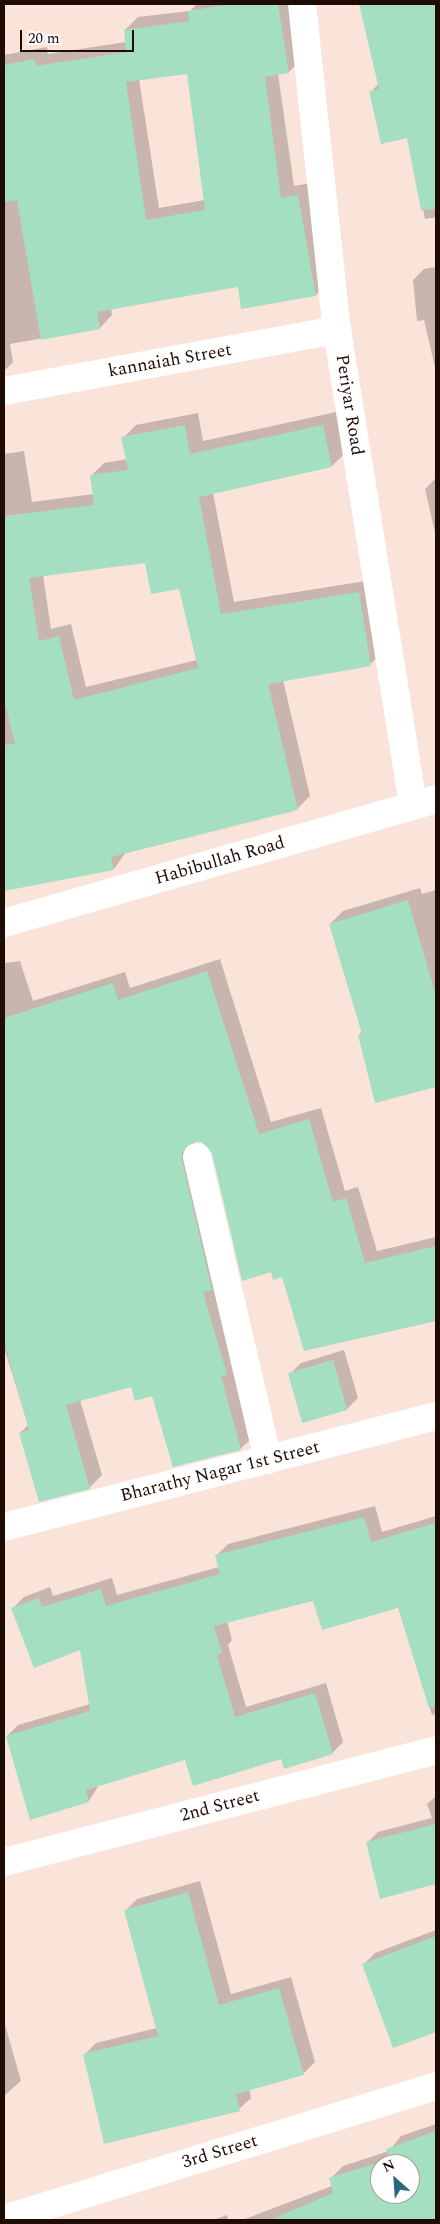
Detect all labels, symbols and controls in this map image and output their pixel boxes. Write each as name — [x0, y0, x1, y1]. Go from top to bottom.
scale bar — [22, 20, 136, 52]
text: 20 m — [28, 27, 60, 50]
street label: kannaiah Street — [107, 340, 233, 382]
street label: Periyar Road — [330, 353, 368, 457]
street label: Habibullah Road — [153, 832, 287, 890]
street label: Bharathy Nagar 1st Street — [118, 1437, 322, 1507]
street label: 2nd Street — [178, 1785, 262, 1827]
street label: 3rd Street — [180, 2130, 260, 2174]
north arrow — [370, 2154, 420, 2204]
text: N — [379, 2154, 398, 2178]

